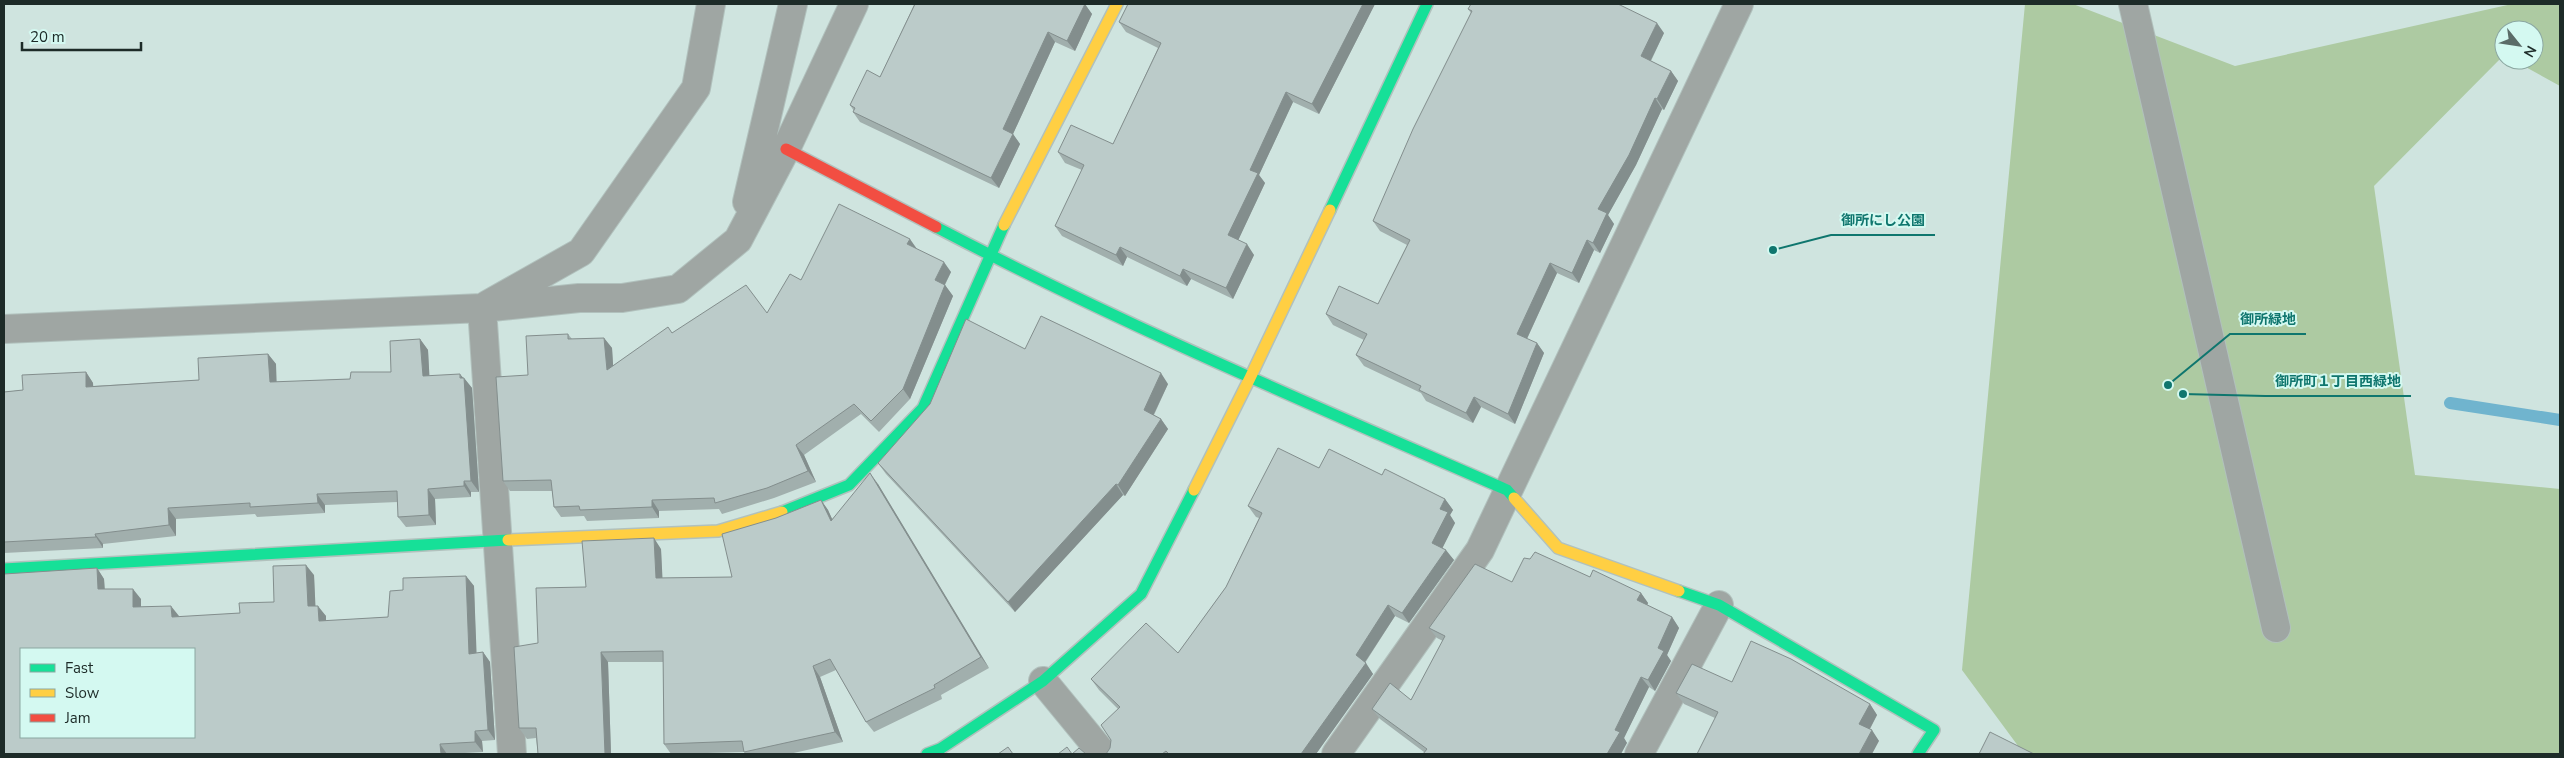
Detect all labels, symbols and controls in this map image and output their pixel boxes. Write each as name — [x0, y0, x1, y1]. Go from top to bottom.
scale bar — [22, 20, 141, 52]
north arrow — [2494, 20, 2544, 70]
text: 20 m — [30, 27, 65, 47]
text: N — [2519, 42, 2541, 61]
callout: 御所にし公園 — [1831, 206, 1935, 235]
text: 御所にし公園 — [1841, 211, 1925, 230]
callout: 御所緑地 — [2230, 305, 2306, 334]
text: 御所緑地 — [2240, 310, 2296, 329]
callout: 御所町１丁目西緑地 — [2265, 367, 2411, 396]
text: 御所町１丁目西緑地 — [2275, 372, 2401, 391]
legend — [20, 648, 195, 738]
text: Fast — [65, 658, 94, 678]
text: Slow — [65, 683, 100, 703]
text: Jam — [64, 708, 91, 728]

